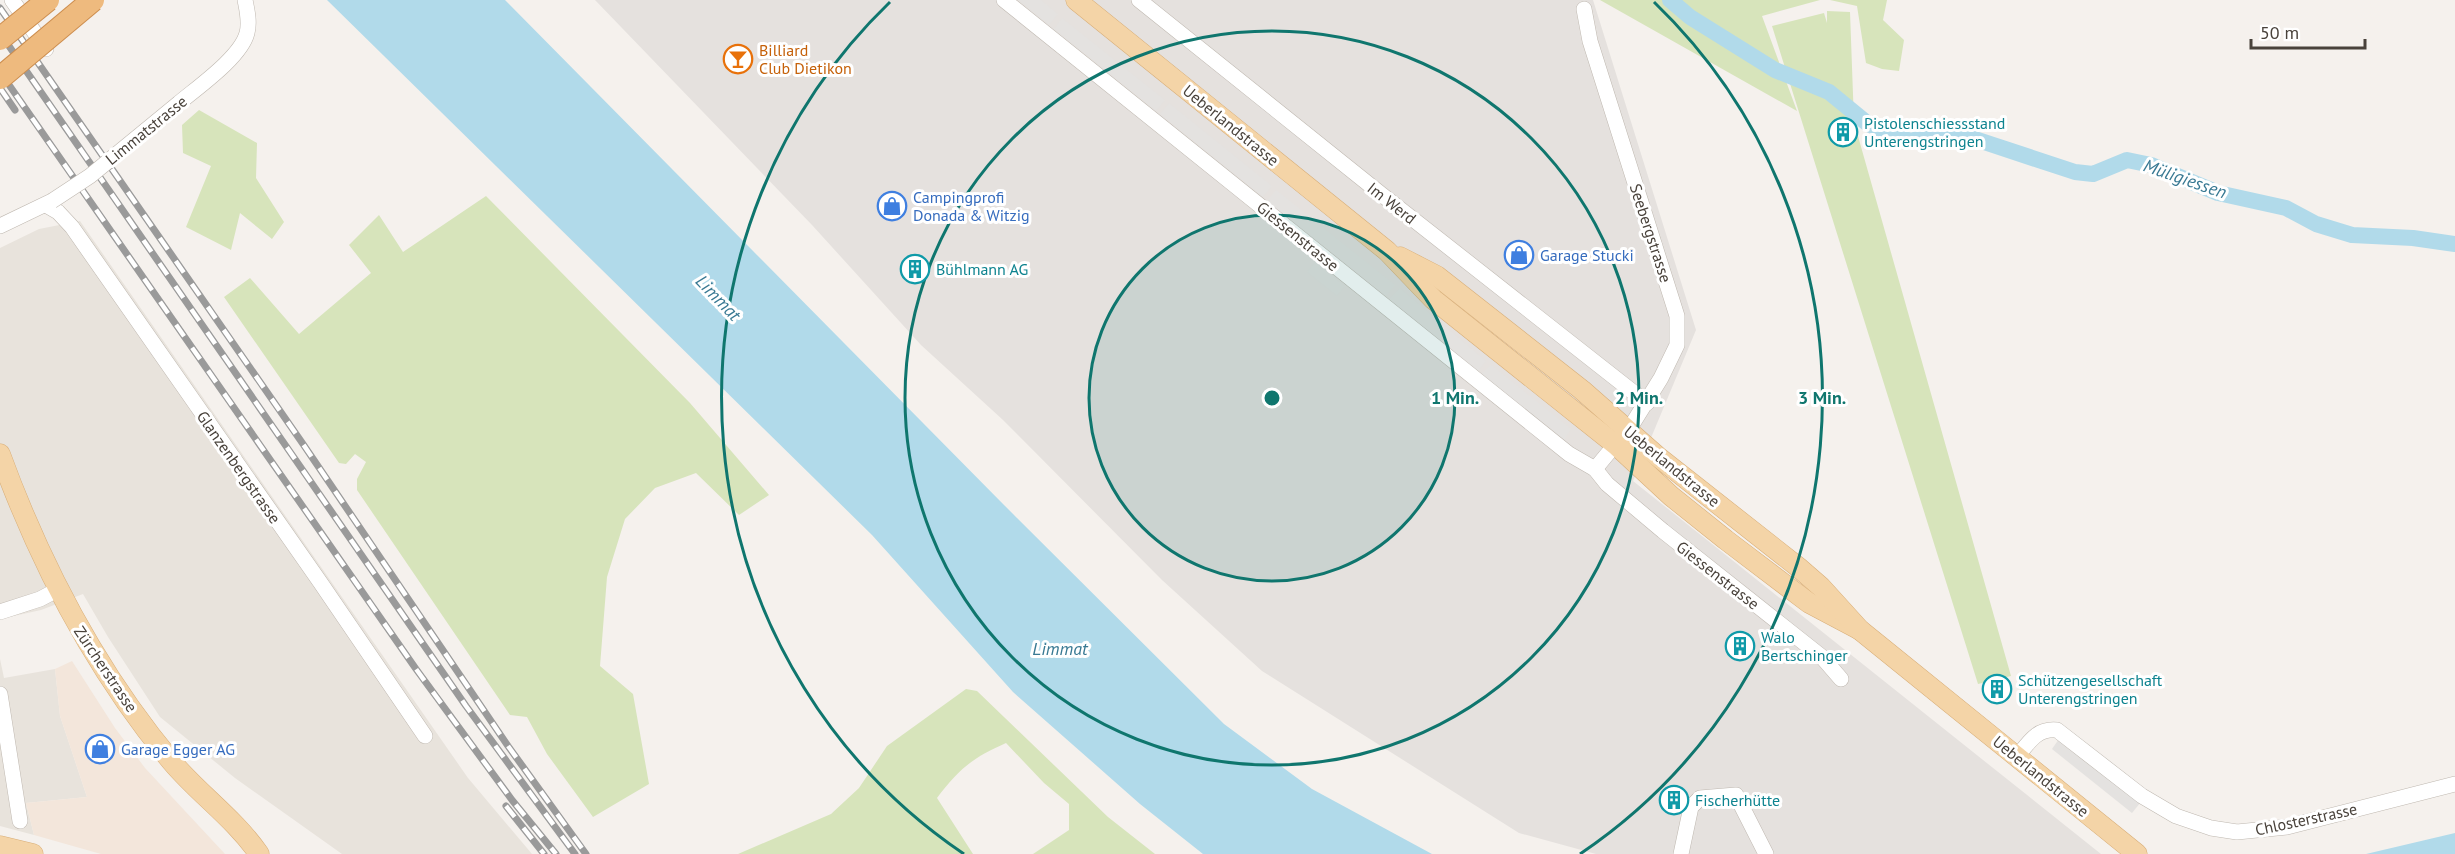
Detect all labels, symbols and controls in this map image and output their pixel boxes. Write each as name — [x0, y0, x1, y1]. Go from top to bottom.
scale bar — [2251, 12, 2365, 50]
text: 50 m — [2260, 21, 2299, 44]
place label: Billiard Club Dietikon — [759, 40, 852, 78]
bar icon: Billiard Club Dietikon — [722, 43, 754, 75]
street label: Ueberlandstrasse — [1179, 80, 1283, 170]
street label: Limmatstrasse — [101, 91, 191, 169]
place label: Pistolenschiessstand Unterengstringen — [1864, 113, 2005, 151]
building icon: Pistolenschiessstand Unterengstringen — [1827, 116, 1859, 148]
water label: Müligiessen — [2141, 154, 2230, 203]
street label: Im Werd — [1364, 178, 1420, 228]
street label: Seebergstrasse — [1626, 181, 1676, 285]
place label: Campingprofi Donada & Witzig — [913, 187, 1030, 225]
shop icon: Campingprofi Donada & Witzig — [876, 190, 908, 222]
street label: Giessenstrasse — [1253, 197, 1343, 275]
shop icon: Garage Stucki — [1503, 239, 1535, 271]
place label: Garage Stucki — [1540, 245, 1634, 265]
building icon: Bühlmann AG — [899, 253, 931, 285]
place label: Bühlmann AG — [936, 259, 1028, 279]
water label: Limmat — [691, 270, 747, 327]
text: 1 Min. — [1431, 386, 1479, 409]
text: 2 Min. — [1615, 386, 1663, 409]
text: 3 Min. — [1798, 386, 1846, 409]
centre of rings — [1262, 388, 1282, 408]
street label: Glanzenbergstrasse — [193, 407, 285, 527]
street label: Ueberlandstrasse — [1620, 421, 1724, 511]
street label: Giessenstrasse — [1673, 536, 1763, 614]
street label: Zürcherstrasse — [70, 622, 142, 716]
place label: Walo Bertschinger — [1761, 627, 1848, 665]
building icon: Walo Bertschinger — [1724, 630, 1756, 662]
water label: Limmat — [1032, 637, 1089, 660]
place label: Schützengesellschaft Unterengstringen — [2018, 670, 2163, 708]
building icon: Schützengesellschaft Unterengstringen — [1981, 673, 2013, 705]
street label: Ueberlandstrasse — [1989, 731, 2093, 821]
shop icon: Garage Egger AG — [84, 733, 116, 765]
place label: Garage Egger AG — [121, 739, 235, 759]
building icon: Fischerhütte — [1658, 784, 1690, 816]
place label: Fischerhütte — [1695, 790, 1780, 810]
street label: Chlosterstrasse — [2253, 798, 2359, 840]

